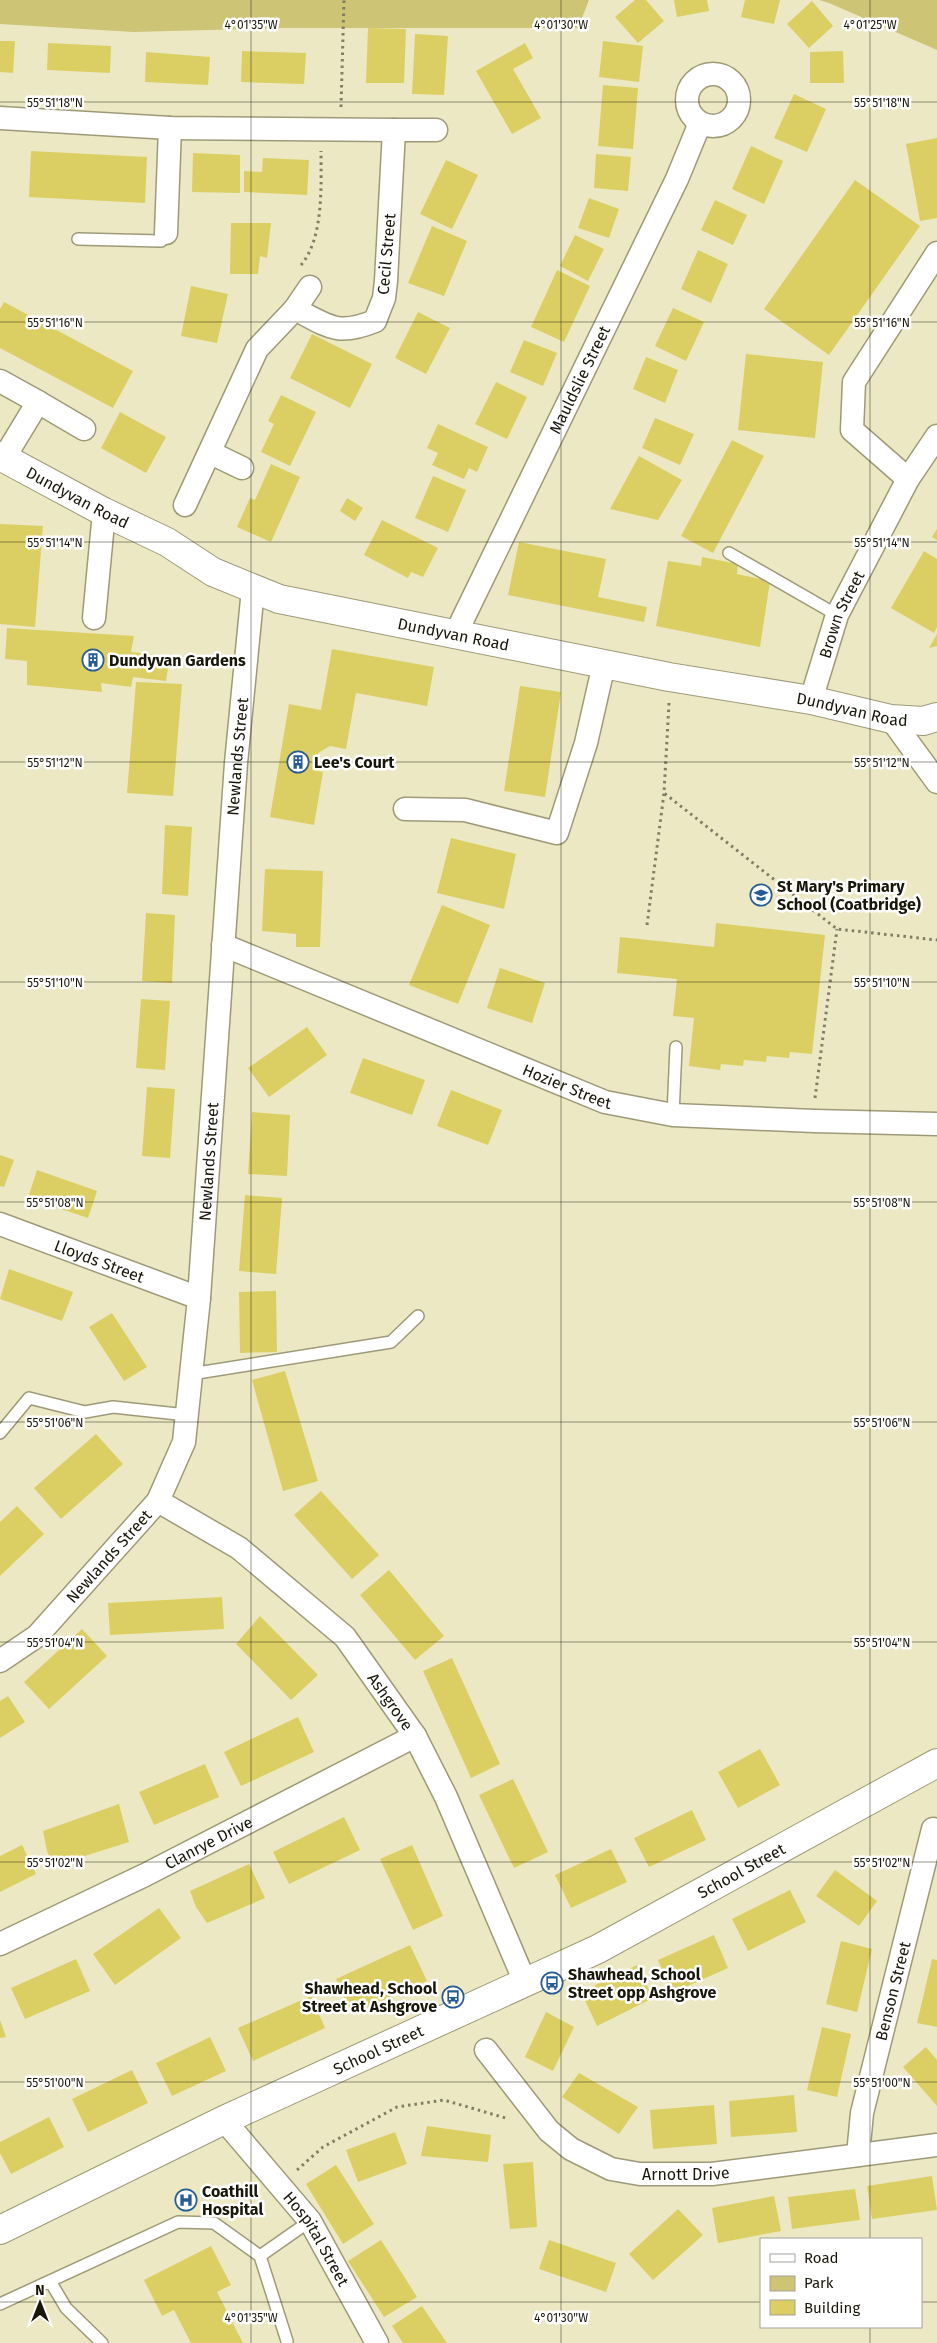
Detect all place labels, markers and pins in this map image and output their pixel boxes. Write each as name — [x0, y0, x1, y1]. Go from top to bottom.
building icon: Dundyvan Gardens — [81, 648, 105, 672]
place label: Dundyvan Gardens — [109, 651, 246, 670]
building icon: Lee's Court — [286, 750, 310, 774]
place label: Lee's Court — [314, 753, 395, 772]
place label: St Mary's Primary School (Coatbridge) — [777, 877, 921, 914]
school or university icon: St Mary's Primary School (Coatbridge) — [749, 883, 773, 907]
place label: Shawhead, School Street opp Ashgrove — [568, 1965, 717, 2002]
bus stop icon: Shawhead, School Street opp Ashgrove — [540, 1971, 564, 1995]
place label: Shawhead, School Street at Ashgrove — [302, 1979, 437, 2016]
bus stop icon: Shawhead, School Street at Ashgrove — [441, 1985, 465, 2009]
place label: Coathill Hospital — [202, 2182, 263, 2219]
hospital icon: Coathill Hospital — [174, 2188, 198, 2212]

